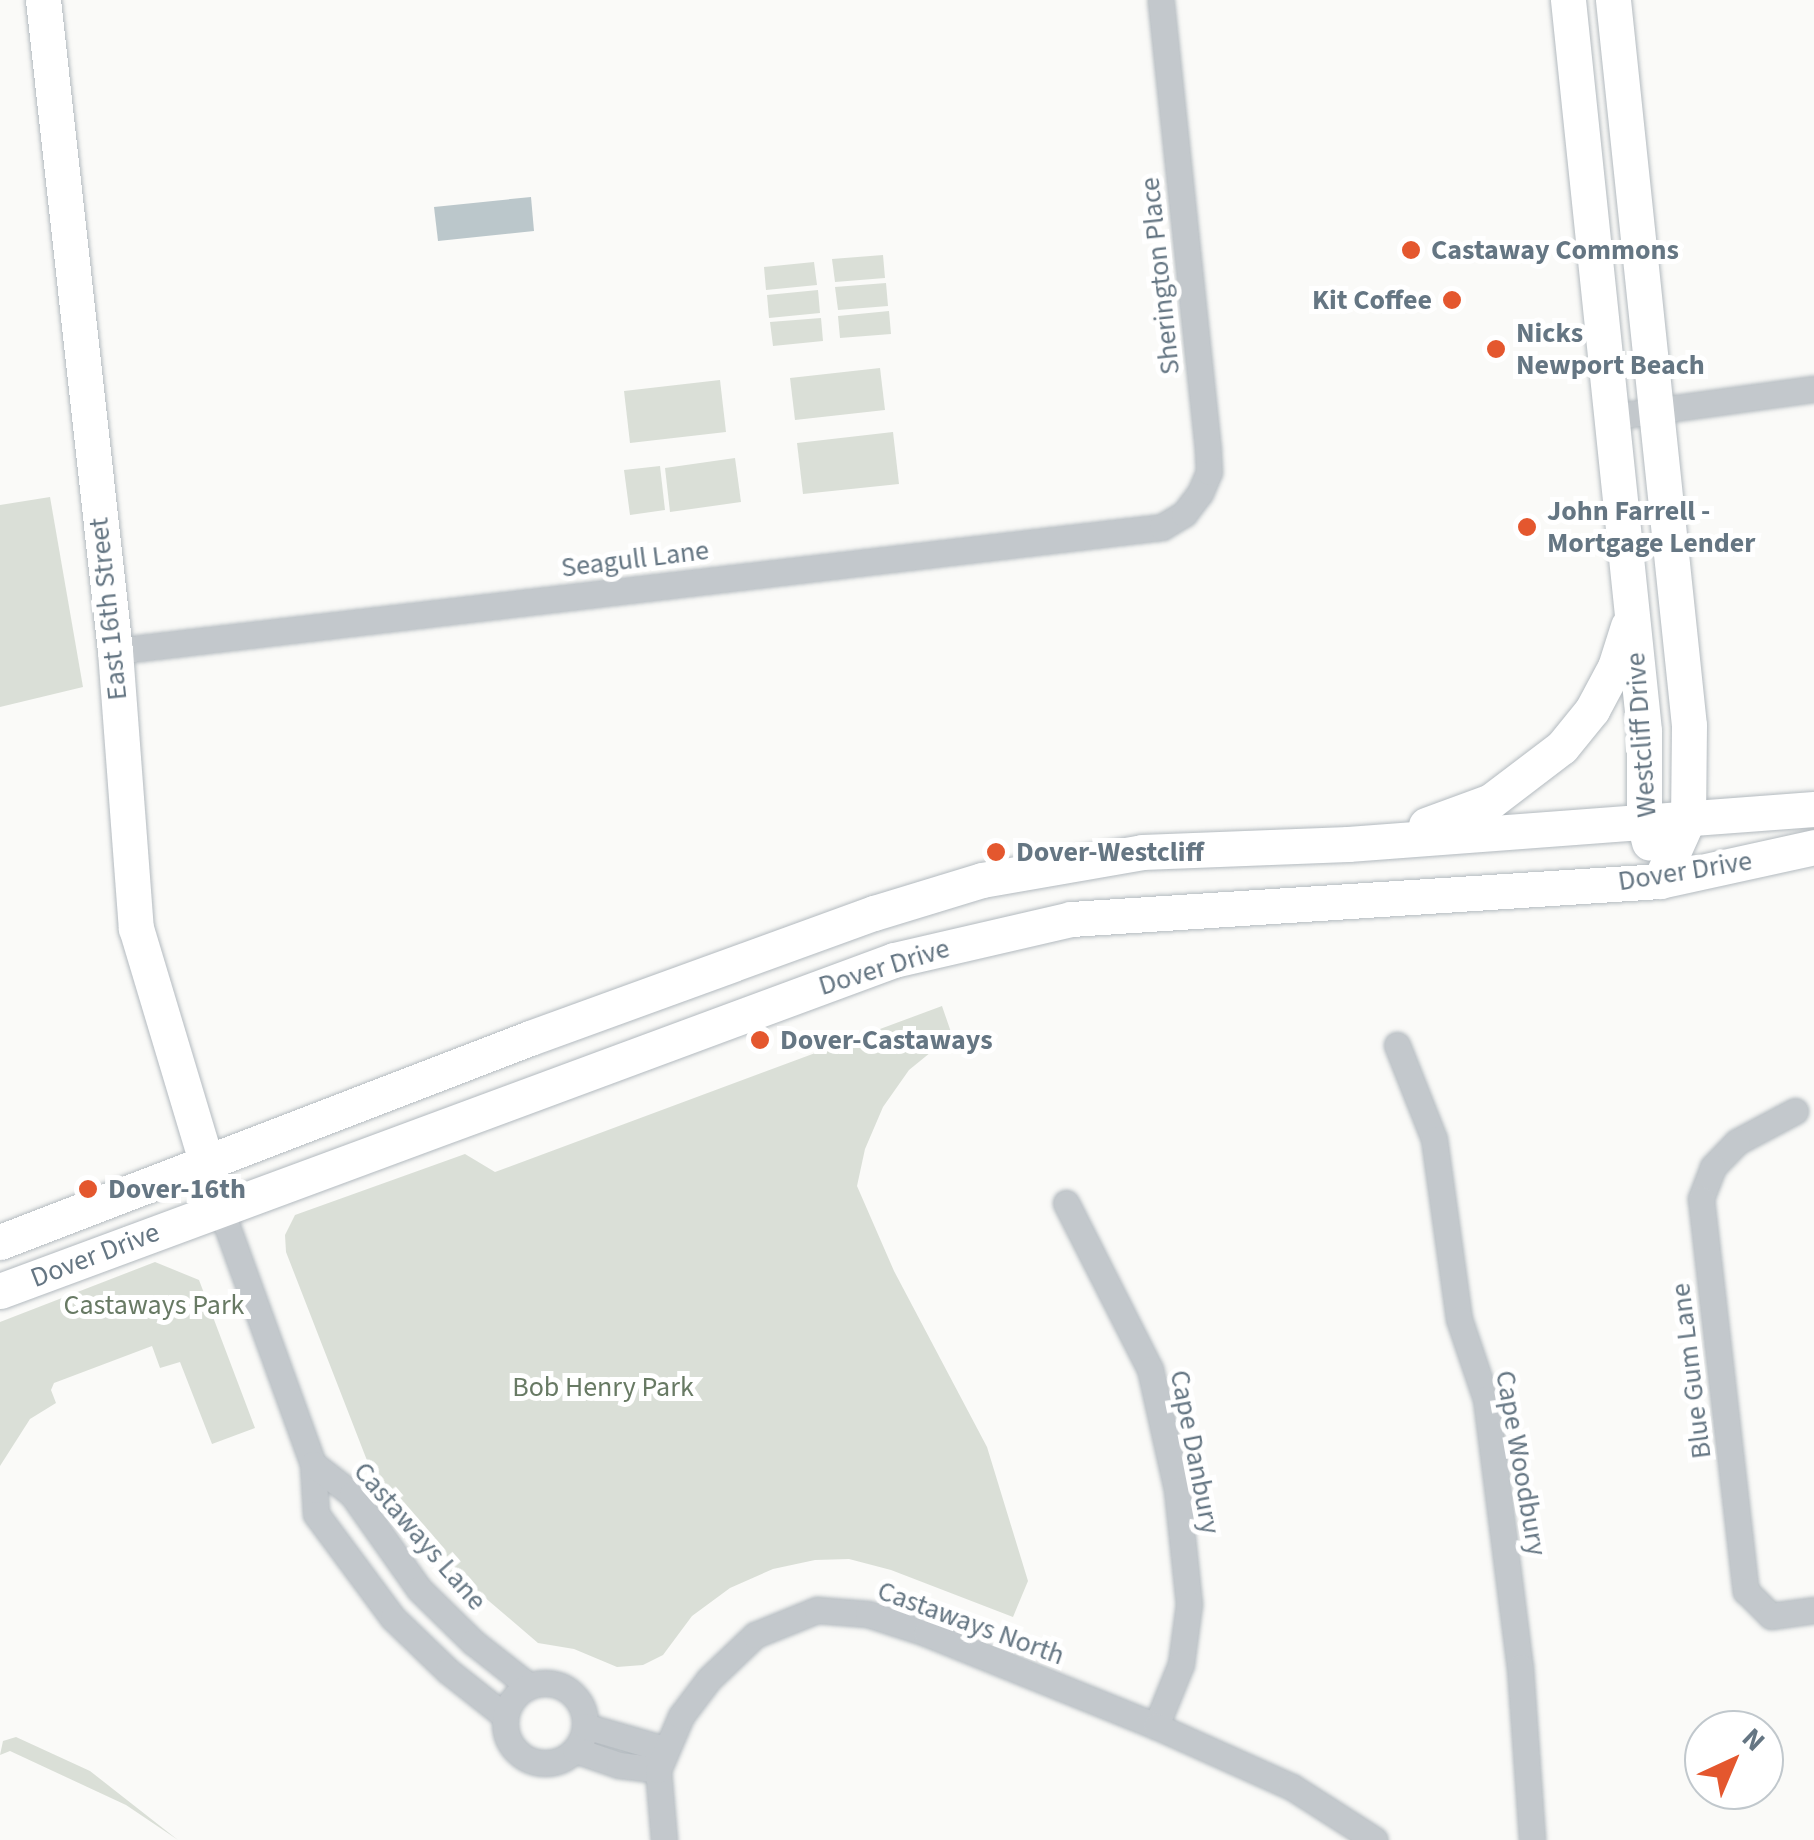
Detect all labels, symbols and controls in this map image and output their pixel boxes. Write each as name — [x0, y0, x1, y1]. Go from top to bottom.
street label: Sherington Place — [1133, 176, 1187, 376]
place label: Castaway Commons — [1431, 233, 1679, 267]
marker: Castaway Commons — [1400, 239, 1422, 261]
place label: Kit Coffee — [1312, 283, 1432, 317]
marker: Kit Coffee — [1441, 289, 1463, 311]
place label: Nicks Newport Beach — [1516, 316, 1705, 382]
marker: Nicks Newport Beach — [1485, 338, 1507, 360]
place label: John Farrell - Mortgage Lender — [1547, 494, 1756, 560]
street label: East 16th Street — [82, 516, 134, 702]
marker: John Farrell - Mortgage Lender — [1516, 516, 1538, 538]
street label: Seagull Lane — [559, 533, 711, 585]
street label: Westcliff Drive — [1618, 651, 1664, 819]
place label: Dover-Westcliff — [1016, 835, 1204, 869]
marker: Dover-Westcliff — [985, 841, 1007, 863]
street label: Dover Drive — [1616, 844, 1754, 898]
street label: Dover Drive — [814, 931, 954, 1003]
place label: Dover-Castaways — [780, 1023, 993, 1057]
marker: Dover-Castaways — [749, 1029, 771, 1051]
place label: Dover-16th — [108, 1172, 246, 1206]
marker: Dover-16th — [77, 1178, 99, 1200]
street label: Dover Drive — [26, 1215, 164, 1295]
street label: Blue Gum Lane — [1664, 1281, 1718, 1461]
park label: Castaways Park — [64, 1288, 244, 1322]
street label: Cape Danbury — [1163, 1367, 1227, 1537]
street label: Cape Woodbury — [1488, 1368, 1554, 1558]
park label: Bob Henry Park — [512, 1370, 694, 1404]
street label: Castaways Lane — [346, 1455, 494, 1617]
street label: Castaways North — [873, 1574, 1069, 1672]
north arrow — [1684, 1710, 1784, 1810]
text: N — [1733, 1719, 1774, 1761]

